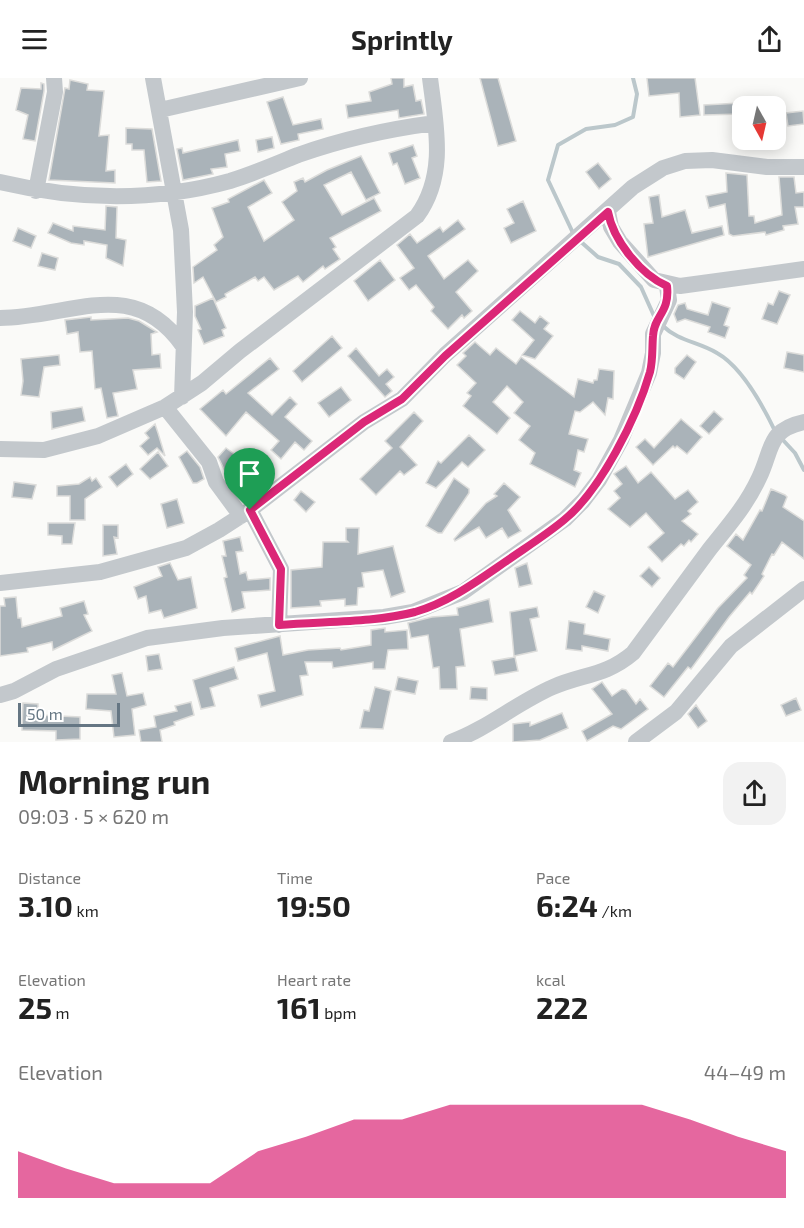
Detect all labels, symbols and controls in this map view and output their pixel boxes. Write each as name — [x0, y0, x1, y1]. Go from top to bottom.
icon: menu — [18, 23, 51, 56]
text: Sprintly — [351, 23, 453, 55]
icon: share — [753, 23, 786, 56]
north arrow — [732, 96, 786, 150]
map controls — [732, 96, 786, 150]
pin — [224, 448, 275, 510]
icon: arrive — [233, 457, 266, 490]
scale bar — [18, 700, 120, 728]
text: 50 m — [27, 704, 63, 723]
text: Morning run — [18, 761, 210, 801]
button: share — [723, 762, 786, 825]
text: 09:03 · 5 × 620 m — [18, 804, 169, 828]
text: Distance — [18, 868, 81, 887]
text: Time — [277, 868, 313, 887]
text: Pace — [536, 868, 570, 887]
text: 3.10 — [18, 887, 73, 923]
text: 19:50 — [277, 887, 351, 923]
text: 6:24 — [536, 887, 598, 923]
text: km — [73, 901, 99, 920]
text: /km — [598, 901, 632, 920]
text: Elevation — [18, 970, 86, 989]
text: Heart rate — [277, 970, 351, 989]
text: kcal — [536, 970, 565, 989]
text: 25 — [18, 989, 52, 1025]
text: 161 — [277, 989, 321, 1025]
text: 222 — [536, 989, 588, 1025]
text: m — [52, 1003, 70, 1022]
text: bpm — [321, 1003, 357, 1022]
text: Elevation — [18, 1060, 103, 1084]
text: 44–49 m — [704, 1060, 786, 1084]

